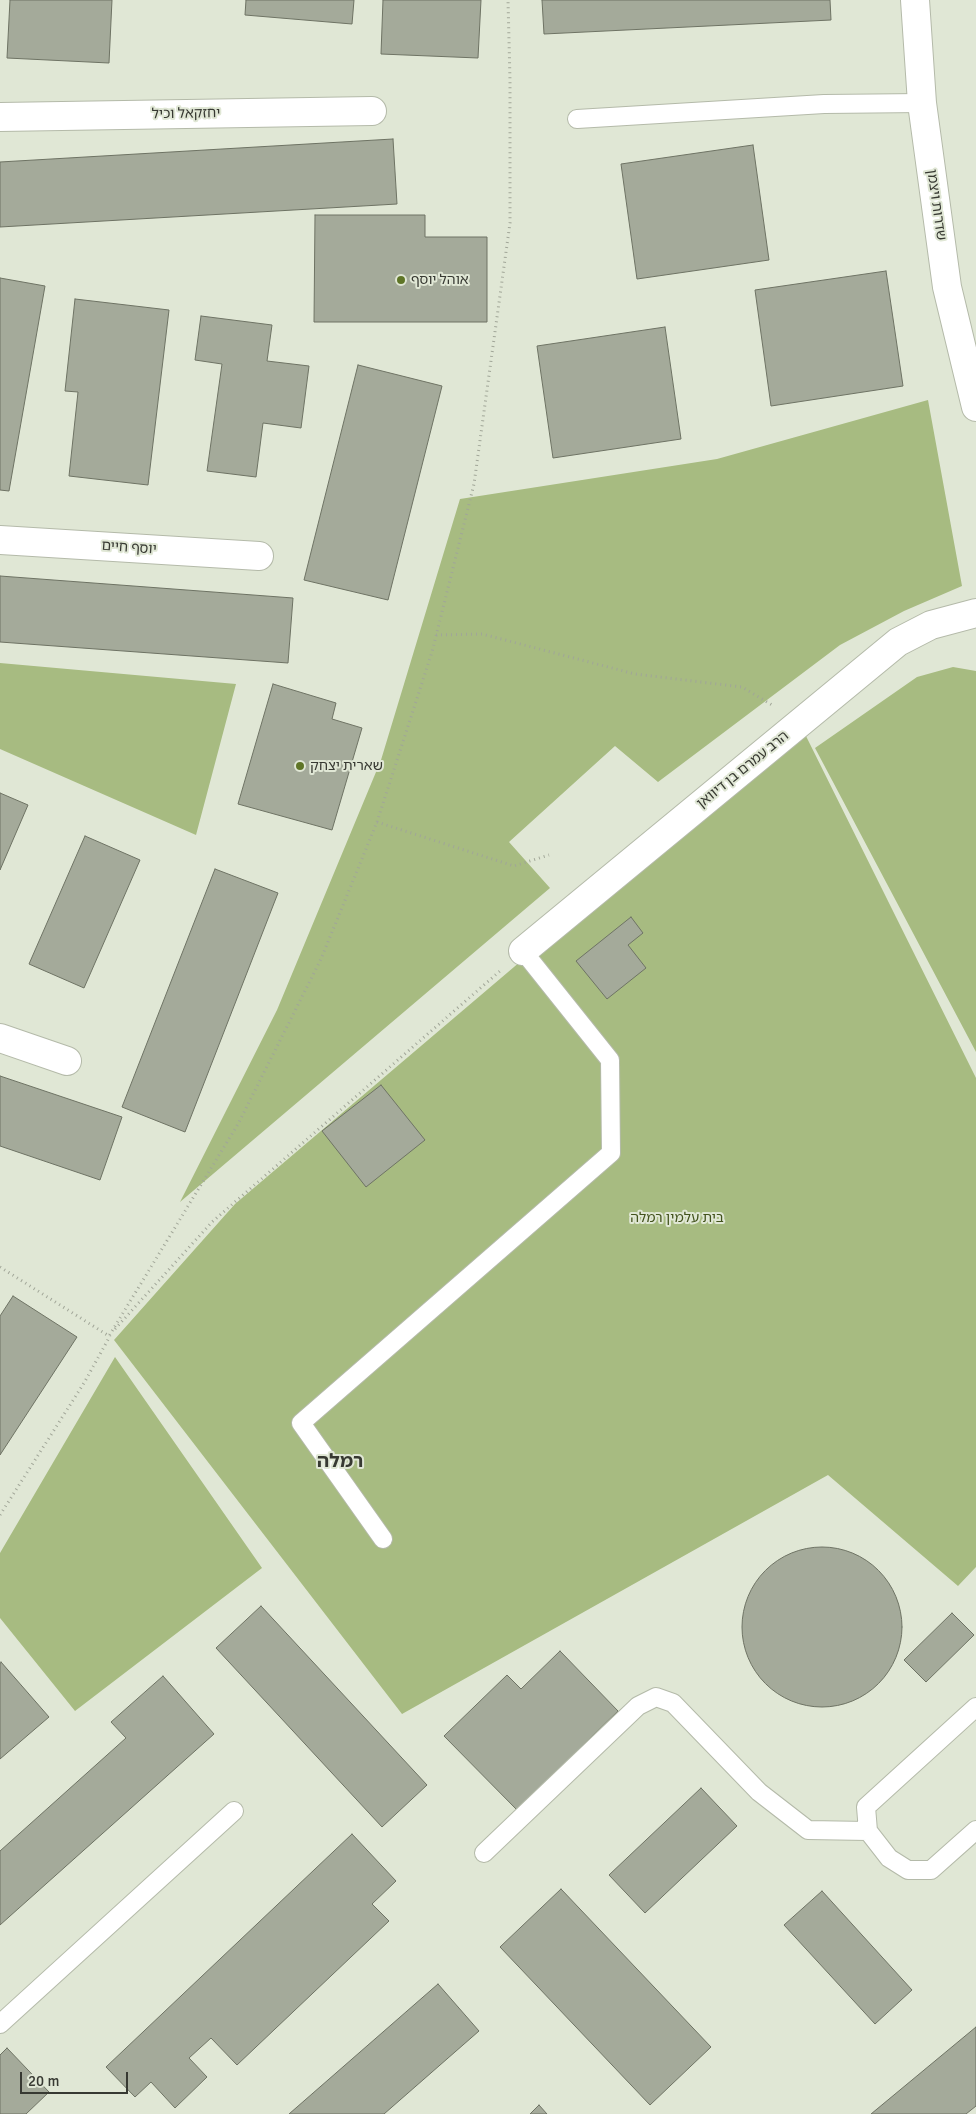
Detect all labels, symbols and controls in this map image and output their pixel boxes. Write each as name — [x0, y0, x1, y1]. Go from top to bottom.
street label: יחזקאל וכיל — [152, 105, 220, 123]
street label: שדרות ויצמן — [923, 168, 949, 242]
place label: אוהל יוסף — [411, 272, 469, 288]
marker: אוהל יוסף — [395, 274, 407, 286]
street label: יוסף חיים — [101, 538, 157, 558]
street label: הרב עמרם בן דיוואן — [694, 728, 792, 812]
place label: שארית יצחק — [310, 758, 383, 774]
marker: שארית יצחק — [294, 760, 306, 772]
park label: בית עלמין רמלה — [630, 1210, 724, 1226]
district label: רמלה — [317, 1451, 363, 1473]
scale bar — [22, 2062, 130, 2094]
text: 20 m — [28, 2072, 59, 2090]

